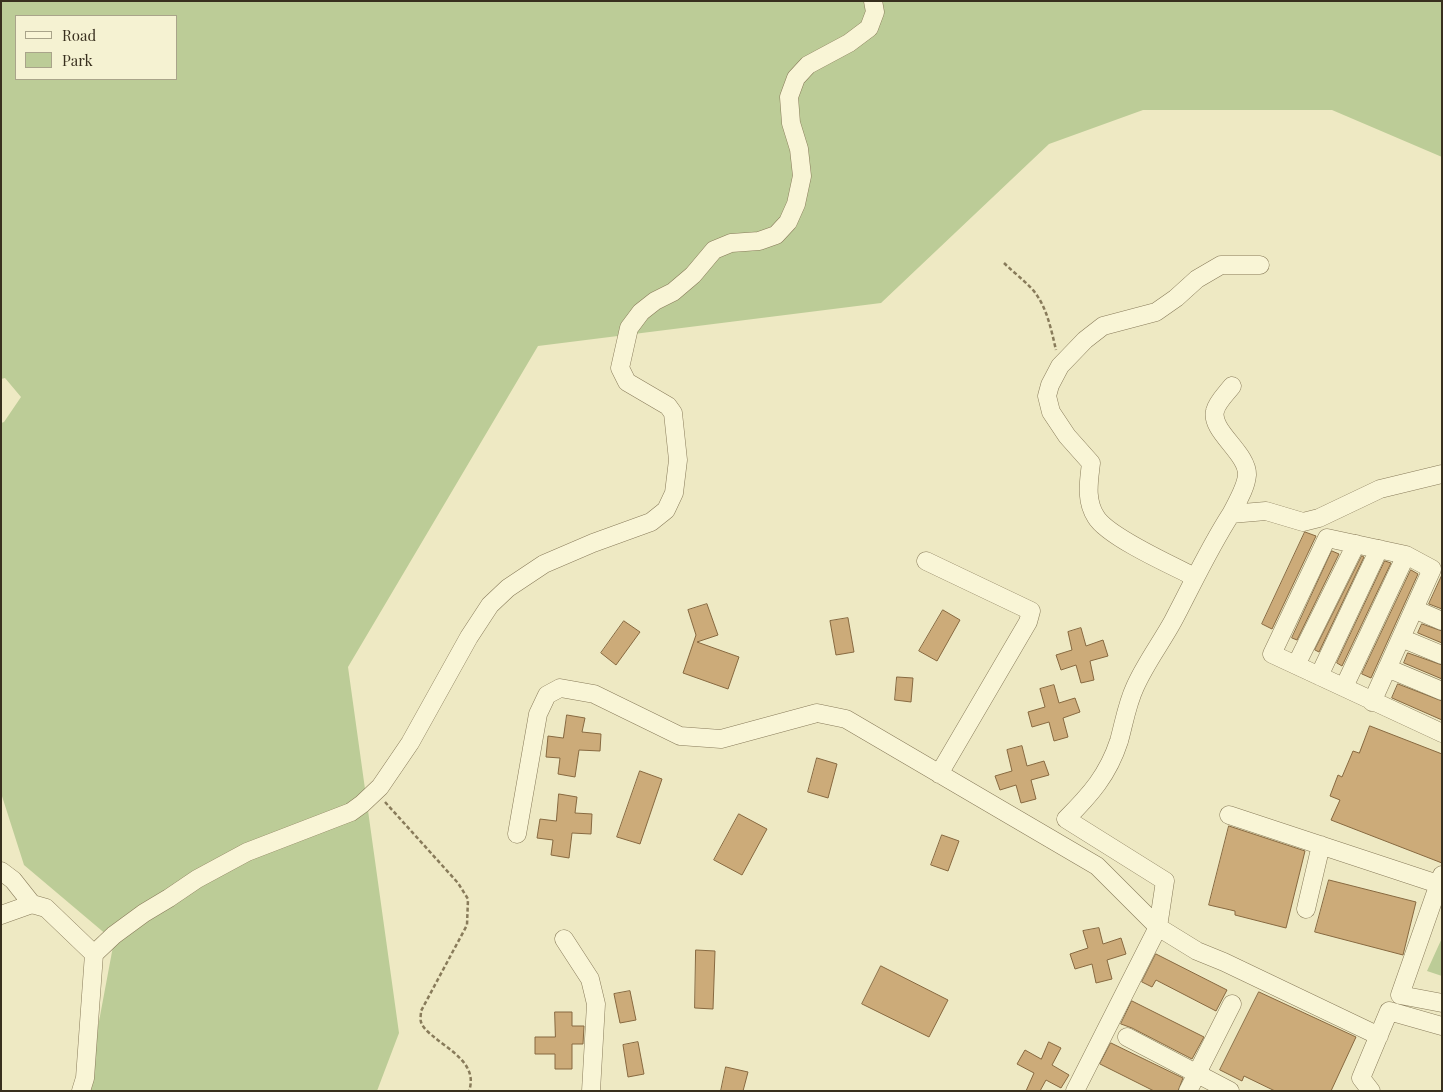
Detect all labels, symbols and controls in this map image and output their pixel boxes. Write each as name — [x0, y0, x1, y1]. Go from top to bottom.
legend — [15, 15, 178, 80]
text: Road — [62, 25, 96, 45]
text: Park — [62, 50, 93, 70]

